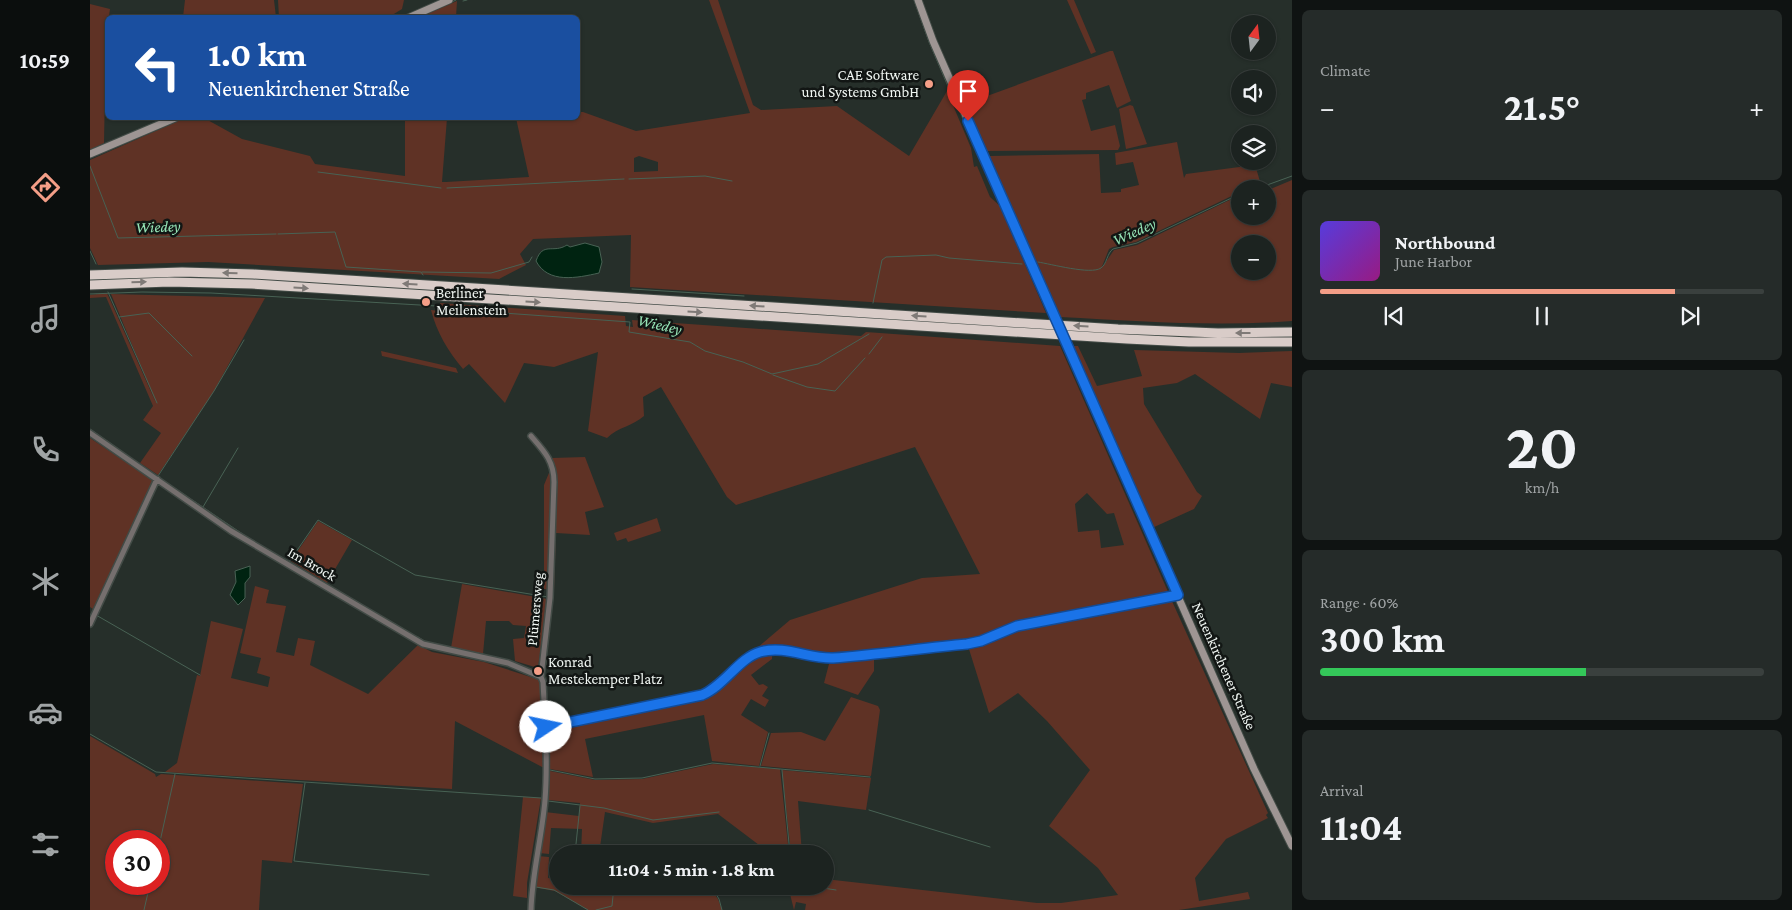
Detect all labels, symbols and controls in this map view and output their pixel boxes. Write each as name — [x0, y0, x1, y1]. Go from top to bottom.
north arrow — [1231, 15, 1276, 60]
map controls — [1231, 15, 1276, 280]
icon: left — [125, 35, 190, 100]
text: 1.0 km — [208, 35, 307, 74]
text: 10:59 — [20, 48, 70, 73]
text: Climate — [1320, 62, 1370, 79]
place label: CAE Software und Systems GmbH — [801, 67, 919, 101]
pin — [947, 70, 989, 121]
button: sound — [1231, 70, 1276, 115]
text: Neuenkirchener Straße — [208, 76, 410, 101]
icon: arrive — [954, 77, 982, 105]
marker: CAE Software und Systems GmbH — [923, 78, 935, 90]
text: 21.5° — [1504, 86, 1580, 128]
text: − — [1320, 92, 1335, 123]
text: + — [1749, 92, 1764, 123]
button: layers — [1231, 125, 1276, 170]
icon: directions — [28, 170, 63, 205]
button: + — [1231, 180, 1276, 225]
water label: Wiedey — [1110, 214, 1159, 249]
water label: Wiedey — [135, 217, 181, 237]
text: Northbound — [1395, 232, 1495, 253]
button: − — [1231, 235, 1276, 280]
text: June Harbor — [1395, 253, 1472, 270]
one-way arrow — [222, 269, 238, 277]
one-way arrow — [131, 278, 147, 286]
one-way arrow — [402, 280, 418, 288]
one-way arrow — [293, 284, 309, 292]
place label: Berliner Meilenstein — [436, 285, 507, 318]
marker: Berliner Meilenstein — [420, 296, 432, 308]
one-way arrow — [525, 298, 541, 306]
icon: music — [28, 301, 63, 336]
one-way arrow — [748, 301, 764, 309]
icon: previous — [1380, 302, 1408, 330]
icon: pause — [1528, 302, 1556, 330]
icon: next — [1676, 302, 1704, 330]
one-way arrow — [688, 309, 704, 317]
water label: Wiedey — [636, 311, 684, 339]
one-way arrow — [911, 312, 927, 320]
one-way arrow — [1073, 322, 1089, 330]
one-way arrow — [1235, 329, 1251, 337]
text: 20 — [1506, 410, 1578, 482]
icon: phone — [28, 432, 63, 467]
text: km/h — [1525, 479, 1559, 496]
street label: Im Brock — [285, 544, 340, 585]
icon: climate — [28, 564, 63, 599]
street label: Plümersweg — [524, 572, 547, 647]
text: Range · 60% — [1320, 594, 1398, 611]
street label: Neuenkirchener Straße — [1189, 600, 1259, 732]
text: 300 km — [1320, 618, 1445, 660]
place label: Konrad Mestekemper Platz — [548, 654, 662, 688]
marker: Konrad Mestekemper Platz — [532, 665, 544, 677]
icon: car — [28, 695, 63, 730]
position arrow — [519, 700, 571, 752]
text: Arrival — [1320, 782, 1364, 799]
text: 11:04 — [1320, 806, 1403, 848]
icon: filters — [28, 827, 63, 862]
speed limit sign: 30 — [105, 830, 170, 895]
text: 11:04 · 5 min · 1.8 km — [609, 859, 774, 880]

